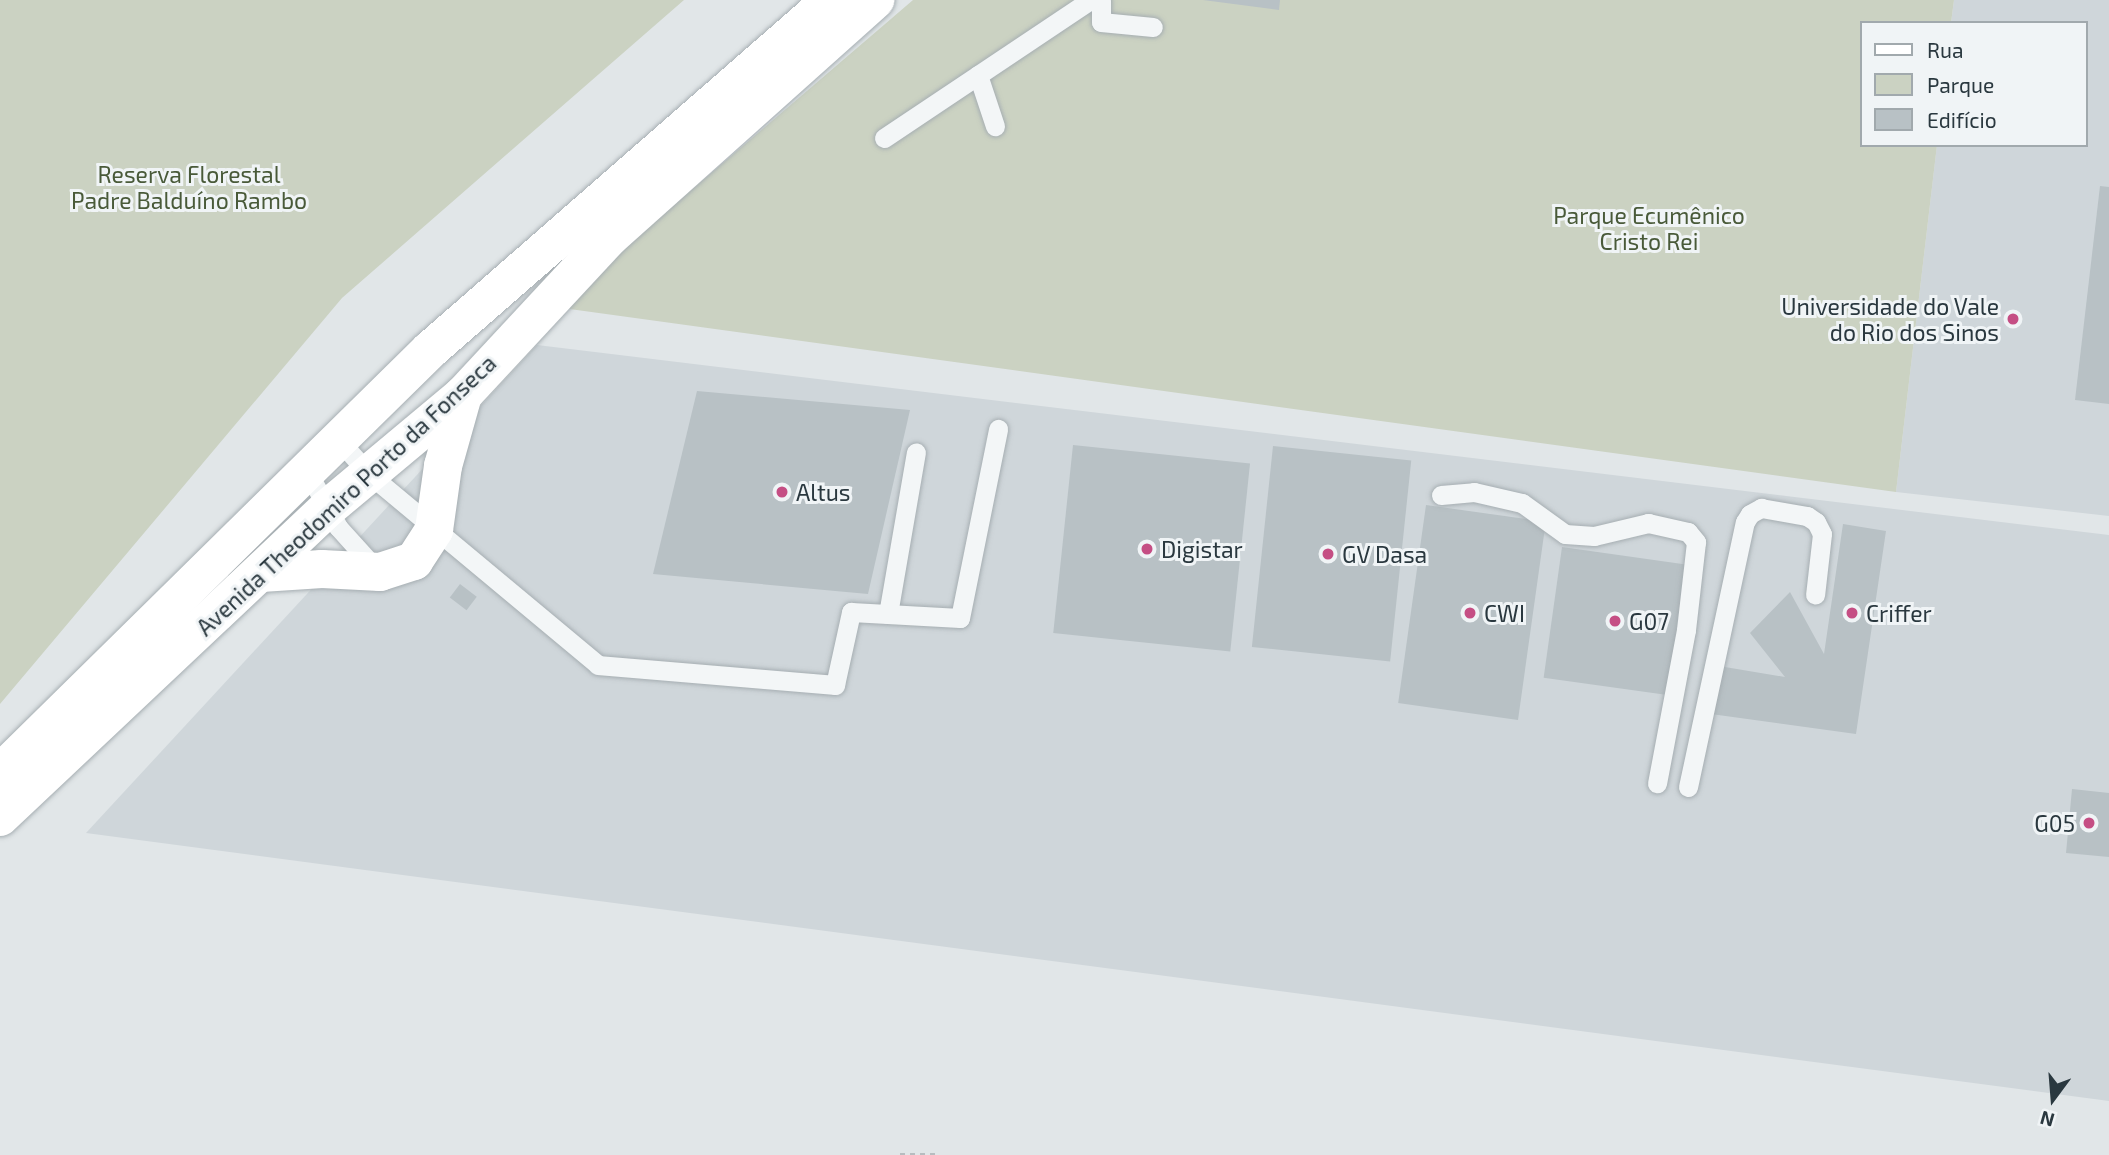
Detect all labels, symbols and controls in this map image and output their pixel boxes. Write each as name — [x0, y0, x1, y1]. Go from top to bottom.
legend — [1860, 21, 2088, 147]
text: Rua — [1927, 37, 1963, 62]
text: Parque — [1927, 72, 1994, 97]
text: Edifício — [1927, 107, 1997, 132]
park label: Reserva Florestal Padre Balduíno Rambo — [71, 160, 307, 214]
park label: Parque Ecumênico Cristo Rei — [1553, 201, 1745, 255]
place label: Universidade do Vale do Rio dos Sinos — [1781, 292, 1999, 346]
marker: Universidade do Vale do Rio dos Sinos — [2005, 311, 2021, 327]
street label: Avenida Theodomiro Porto da Fonseca — [190, 349, 502, 641]
place label: Altus — [796, 478, 851, 506]
marker: Altus — [774, 484, 790, 500]
place label: Digistar — [1161, 535, 1243, 563]
place label: GV Dasa — [1342, 540, 1428, 568]
marker: Digistar — [1139, 541, 1155, 557]
marker: GV Dasa — [1320, 546, 1336, 562]
place label: CWI — [1484, 599, 1525, 627]
place label: Criffer — [1866, 599, 1932, 627]
marker: CWI — [1462, 605, 1478, 621]
marker: Criffer — [1844, 605, 1860, 621]
place label: G07 — [1629, 607, 1669, 635]
marker: G07 — [1607, 613, 1623, 629]
place label: G05 — [2034, 809, 2075, 837]
marker: G05 — [2081, 815, 2097, 831]
north arrow — [2018, 1064, 2088, 1134]
text: N — [2037, 1107, 2057, 1133]

